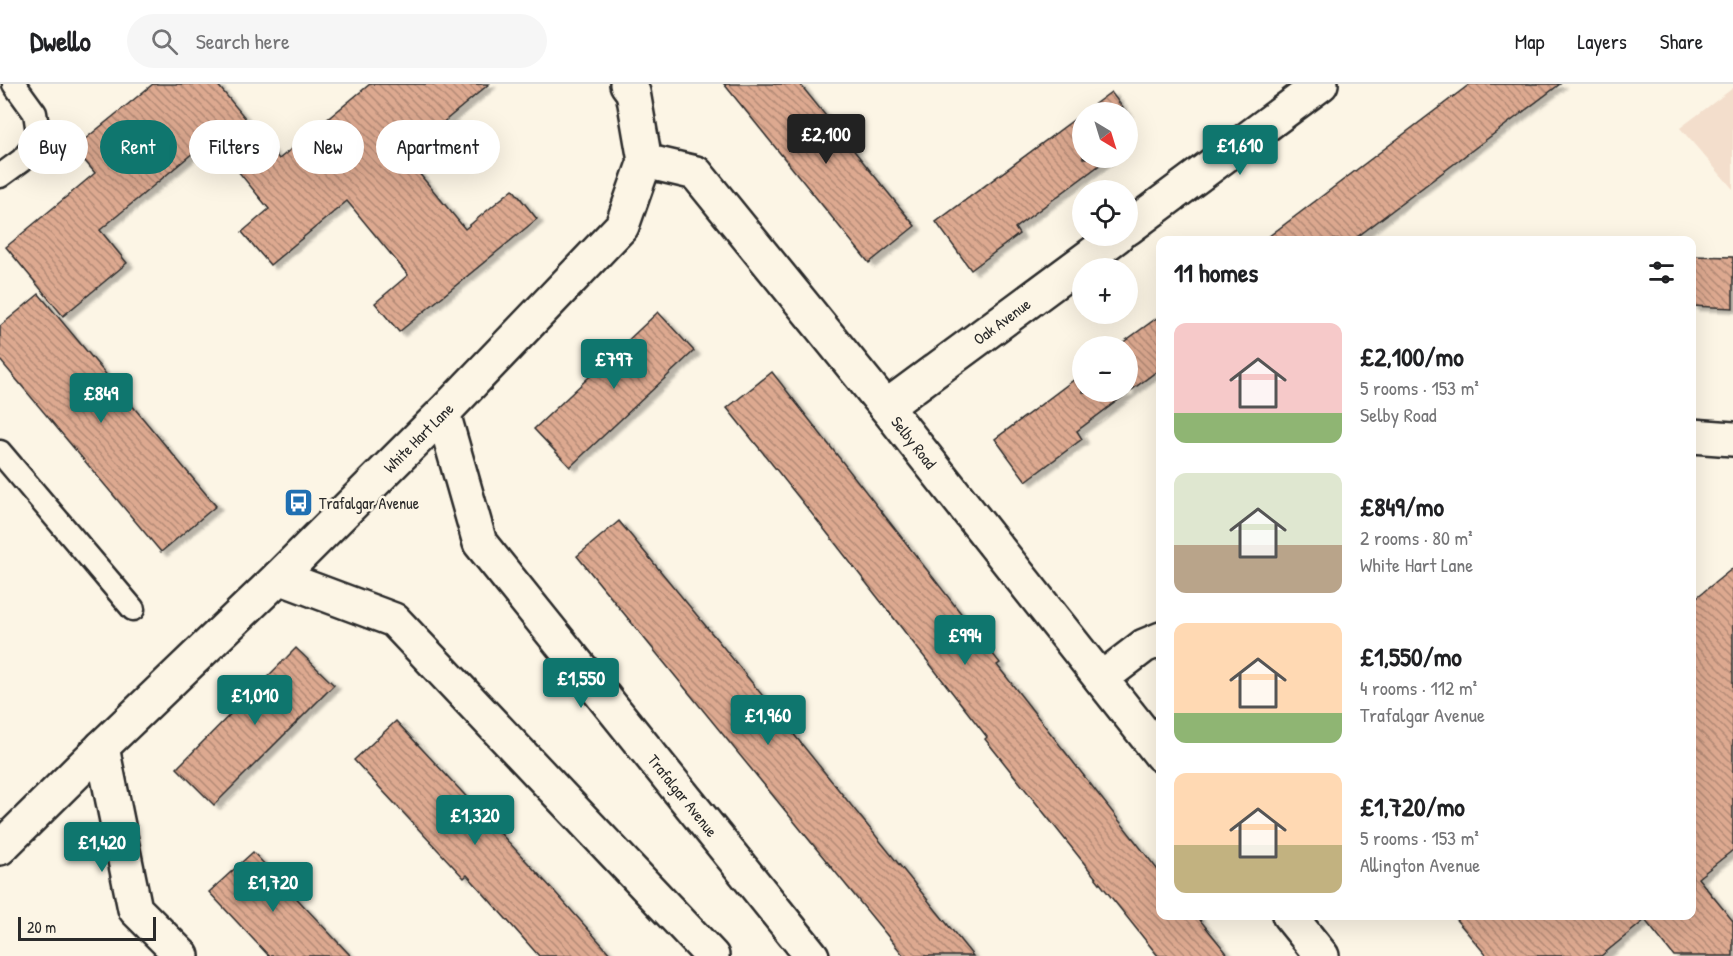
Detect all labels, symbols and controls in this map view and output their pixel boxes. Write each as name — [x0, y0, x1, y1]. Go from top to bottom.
search box — [127, 14, 547, 68]
text: Dwello — [30, 22, 91, 60]
icon: search — [148, 25, 181, 58]
text: Search here — [196, 26, 290, 56]
text: Map — [1515, 27, 1544, 56]
text: Layers — [1577, 27, 1627, 56]
text: Share — [1660, 27, 1703, 56]
north arrow — [1072, 102, 1138, 168]
map controls — [1072, 102, 1138, 402]
pin: £2,100 — [777, 114, 875, 165]
chip: Buy — [18, 120, 88, 174]
chip: Rent — [100, 120, 177, 174]
chip: Filters — [189, 120, 280, 174]
chip: New — [292, 120, 364, 174]
chip: Apartment — [376, 120, 500, 174]
text: £2,100 — [801, 120, 851, 147]
pin: £1,610 — [1191, 125, 1289, 176]
text: £1,610 — [1217, 131, 1263, 158]
button: locate — [1072, 180, 1138, 246]
text: 11 homes — [1174, 255, 1258, 290]
icon: filters — [1645, 256, 1678, 289]
button: + — [1072, 258, 1138, 324]
street label: Oak Avenue — [969, 292, 1035, 350]
button: − — [1072, 336, 1138, 402]
pin: £797 — [578, 339, 650, 390]
text: £2,100/mo — [1360, 339, 1464, 374]
text: £797 — [595, 345, 633, 372]
icon: home — [1222, 347, 1294, 419]
pin: £849 — [65, 373, 137, 424]
text: 5 rooms · 153 m² — [1360, 374, 1479, 401]
text: £849 — [84, 379, 118, 406]
street label: White Hart Lane — [378, 397, 459, 478]
text: Selby Road — [1360, 401, 1437, 428]
street label: Selby Road — [886, 412, 942, 473]
bus stop icon: Trafalgar Avenue — [282, 487, 314, 519]
text: £849/mo — [1360, 489, 1444, 524]
place label: Trafalgar Avenue — [319, 492, 420, 514]
icon: home — [1222, 497, 1294, 569]
text: 2 rooms · 80 m² — [1360, 524, 1473, 551]
text: White Hart Lane — [1360, 551, 1473, 578]
pin: £994 — [929, 615, 1001, 666]
text: £994 — [948, 621, 982, 648]
text: £1,550/mo — [1360, 639, 1462, 674]
icon: home — [1222, 647, 1294, 719]
pin: £1,550 — [532, 658, 630, 709]
text: £1,550 — [557, 664, 605, 691]
text: 4 rooms · 112 m² — [1360, 674, 1477, 701]
pin: £1,010 — [206, 675, 304, 726]
text: £1,010 — [231, 681, 279, 708]
pin: £1,960 — [719, 695, 817, 746]
text: £1,960 — [745, 701, 791, 728]
text: Trafalgar Avenue — [1360, 701, 1485, 728]
street label: Trafalgar Avenue — [643, 749, 723, 842]
text: £1,720/mo — [1360, 789, 1465, 824]
pin: £1,320 — [426, 795, 524, 846]
icon: home — [1222, 797, 1294, 869]
text: £1,320 — [450, 801, 500, 828]
pin: £1,420 — [53, 822, 151, 873]
text: 5 rooms · 153 m² — [1360, 824, 1479, 851]
text: £1,420 — [78, 828, 126, 855]
text: Allington Avenue — [1360, 851, 1480, 878]
pin: £1,720 — [224, 862, 322, 913]
text: £1,720 — [248, 868, 298, 895]
scale bar — [18, 914, 156, 942]
text: 20 m — [27, 916, 56, 938]

